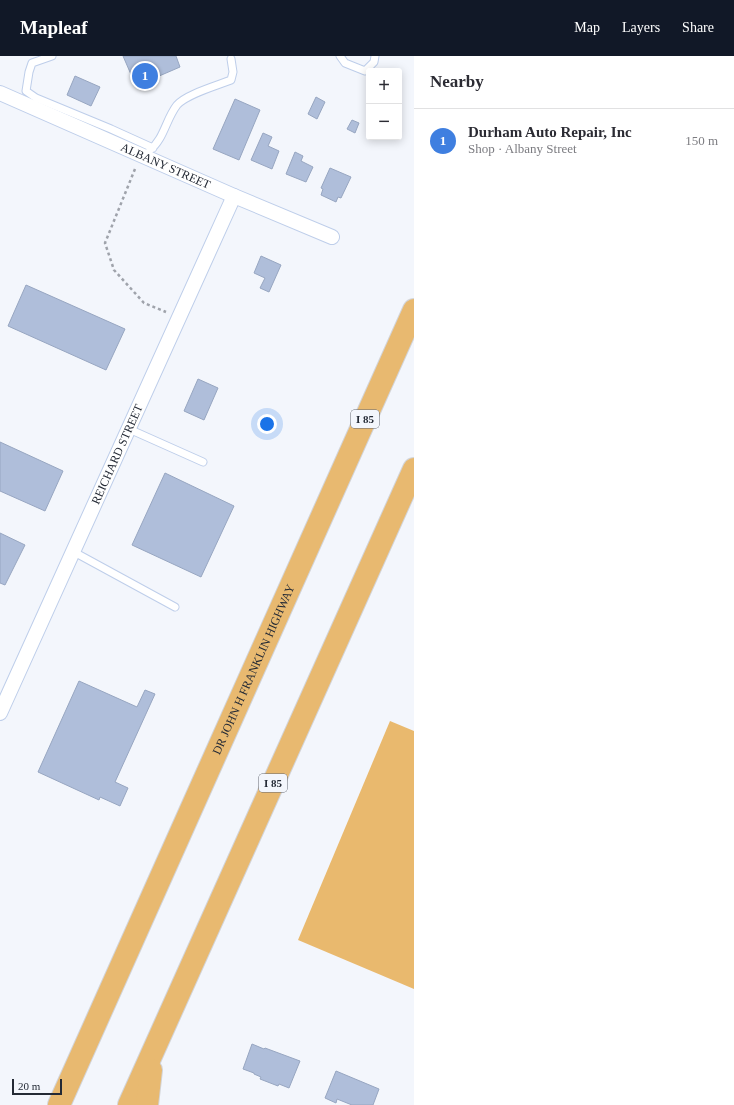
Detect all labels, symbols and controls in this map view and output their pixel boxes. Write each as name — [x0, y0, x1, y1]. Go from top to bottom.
text: Mapleaf — [20, 17, 88, 38]
text: Map — [574, 20, 600, 35]
text: Layers — [622, 20, 660, 35]
text: Share — [682, 20, 714, 35]
pin: 1 — [132, 61, 158, 91]
map controls — [366, 68, 402, 140]
button: + — [366, 68, 402, 104]
text: Nearby — [430, 72, 484, 91]
button: − — [366, 104, 402, 140]
text: Durham Auto Repair, Inc — [468, 124, 632, 140]
text: 1 — [440, 133, 446, 148]
text: 150 m — [685, 133, 718, 148]
street label: ALBANY STREET — [119, 140, 213, 192]
text: Shop · Albany Street — [468, 141, 577, 156]
street label: REICHARD STREET — [88, 401, 146, 507]
road number: I 85 — [351, 410, 379, 428]
your location — [257, 414, 277, 434]
street label: DR JOHN H FRANKLIN HIGHWAY — [209, 582, 298, 757]
road number: I 85 — [259, 774, 287, 792]
scale bar — [12, 1077, 62, 1096]
text: 20 m — [18, 1080, 40, 1092]

